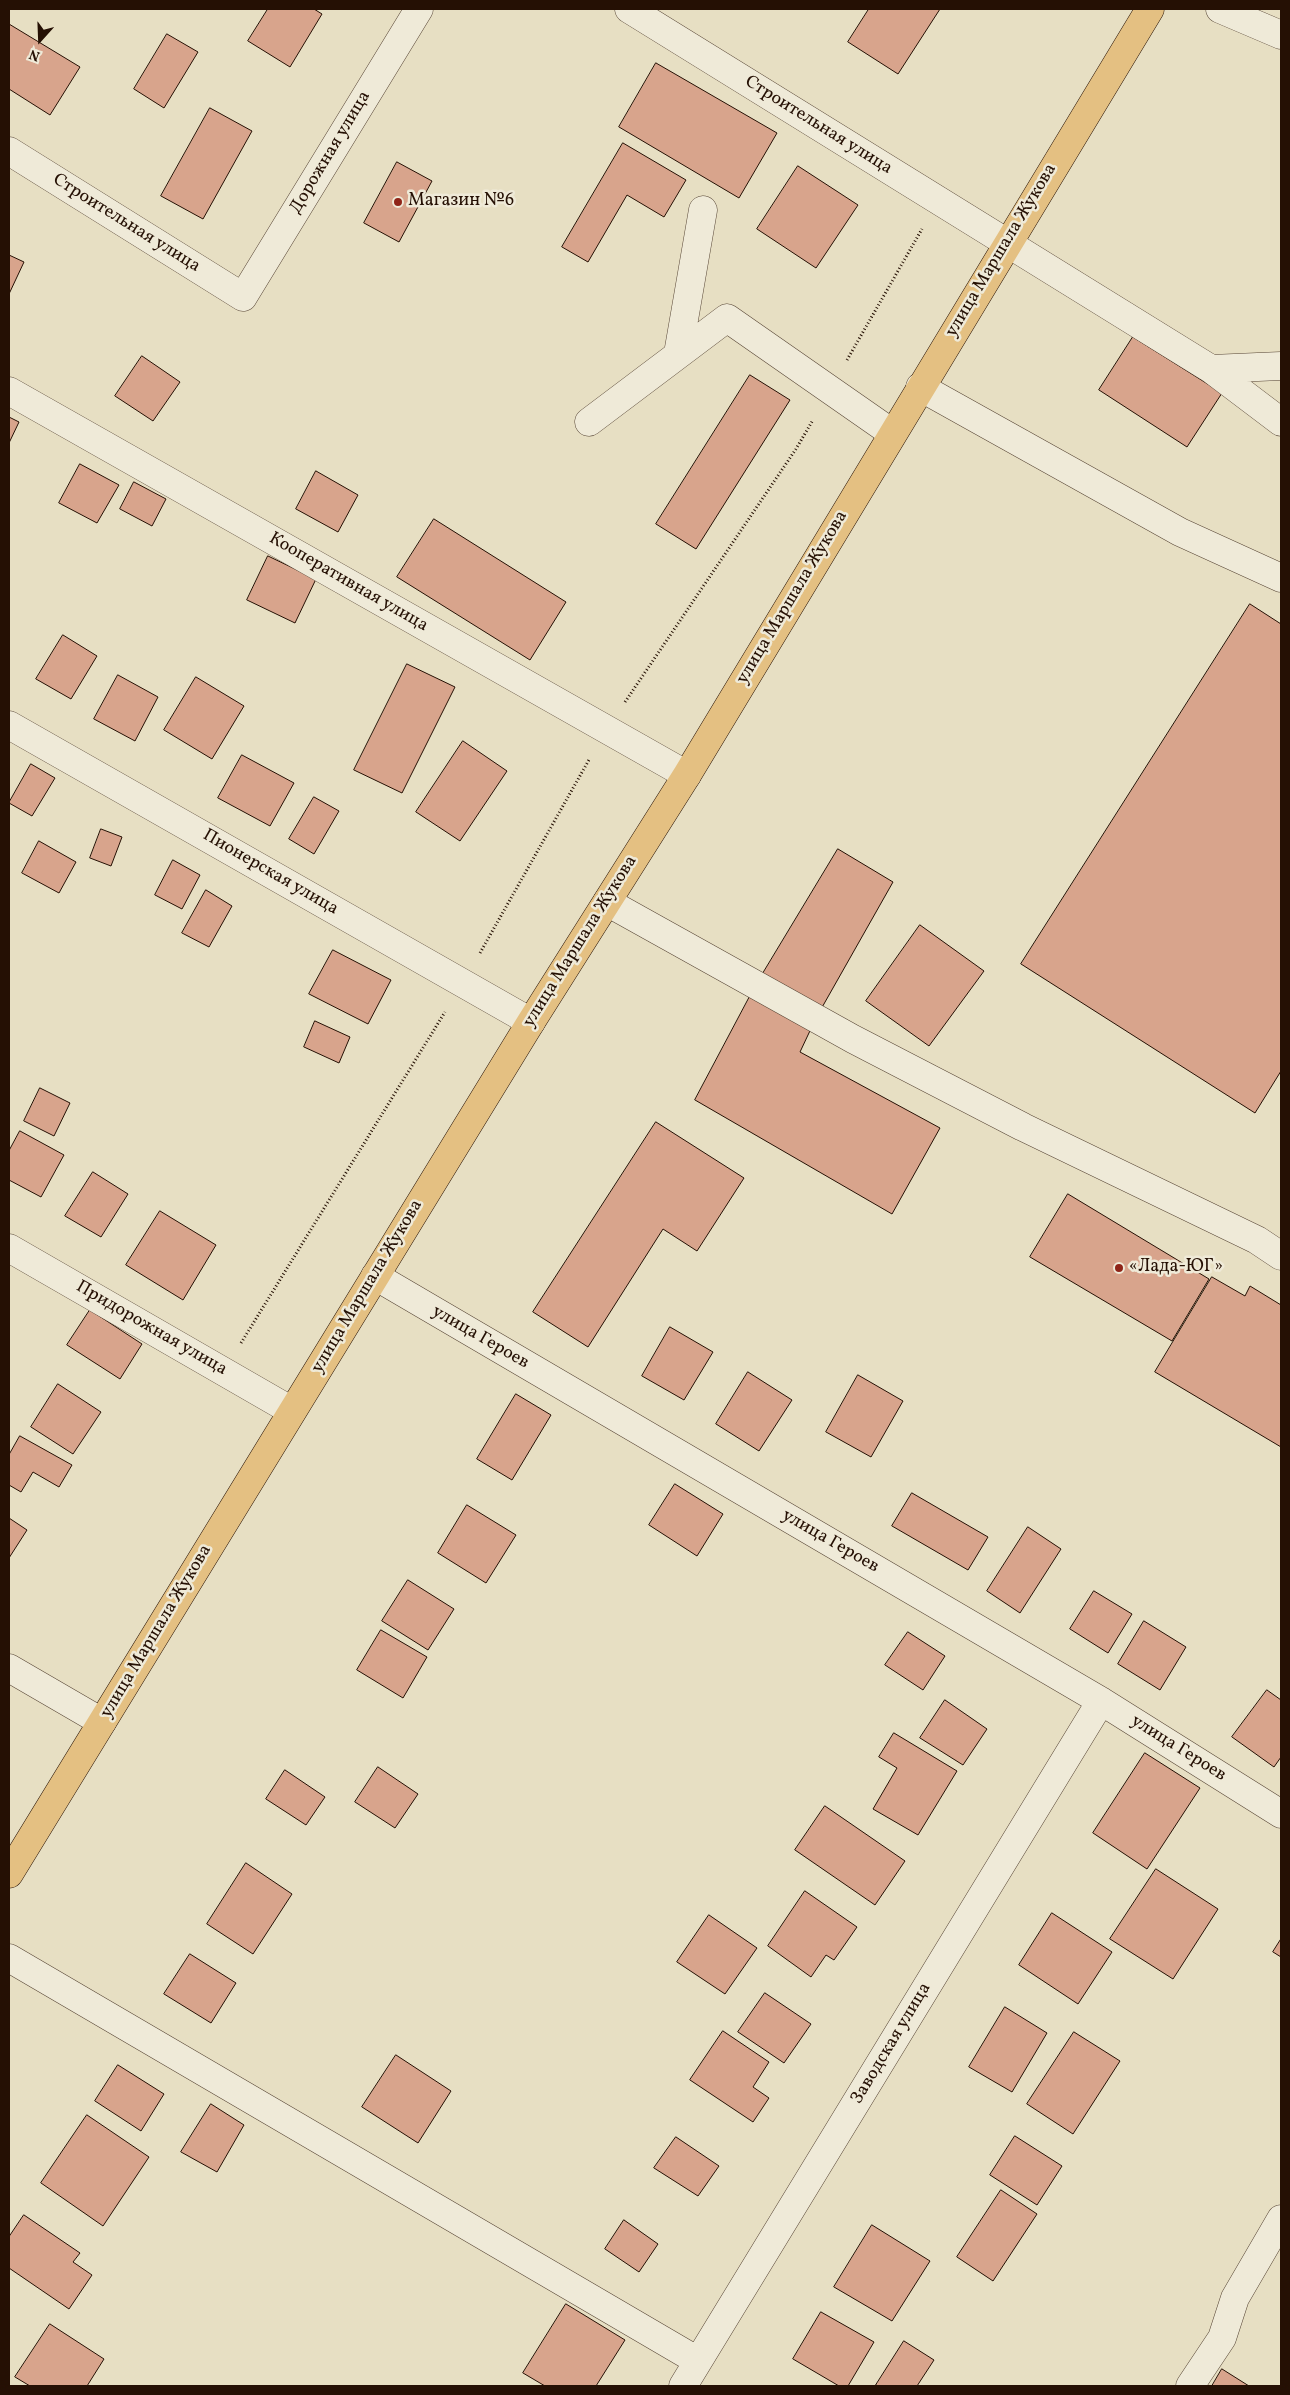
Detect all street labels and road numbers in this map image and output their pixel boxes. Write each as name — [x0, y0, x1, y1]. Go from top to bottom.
street label: Строительная улица — [740, 72, 896, 180]
street label: Дорожная улица — [286, 88, 376, 218]
street label: улица Маршала Жукова — [942, 160, 1062, 342]
street label: Строительная улица — [48, 170, 204, 278]
street label: улица Маршала Жукова — [733, 507, 853, 689]
street label: Кооперативная улица — [265, 529, 431, 637]
street label: Пионерская улица — [198, 825, 342, 921]
street label: улица Маршала Жукова — [519, 852, 643, 1032]
street label: улица Маршала Жукова — [308, 1196, 428, 1378]
street label: Придорожная улица — [71, 1277, 231, 1381]
street label: улица Героев — [428, 1301, 532, 1375]
street label: улица Героев — [778, 1505, 882, 1579]
street label: улица Маршала Жукова — [97, 1541, 217, 1723]
street label: улица Героев — [1126, 1711, 1230, 1787]
street label: Заводская улица — [847, 1979, 937, 2109]

